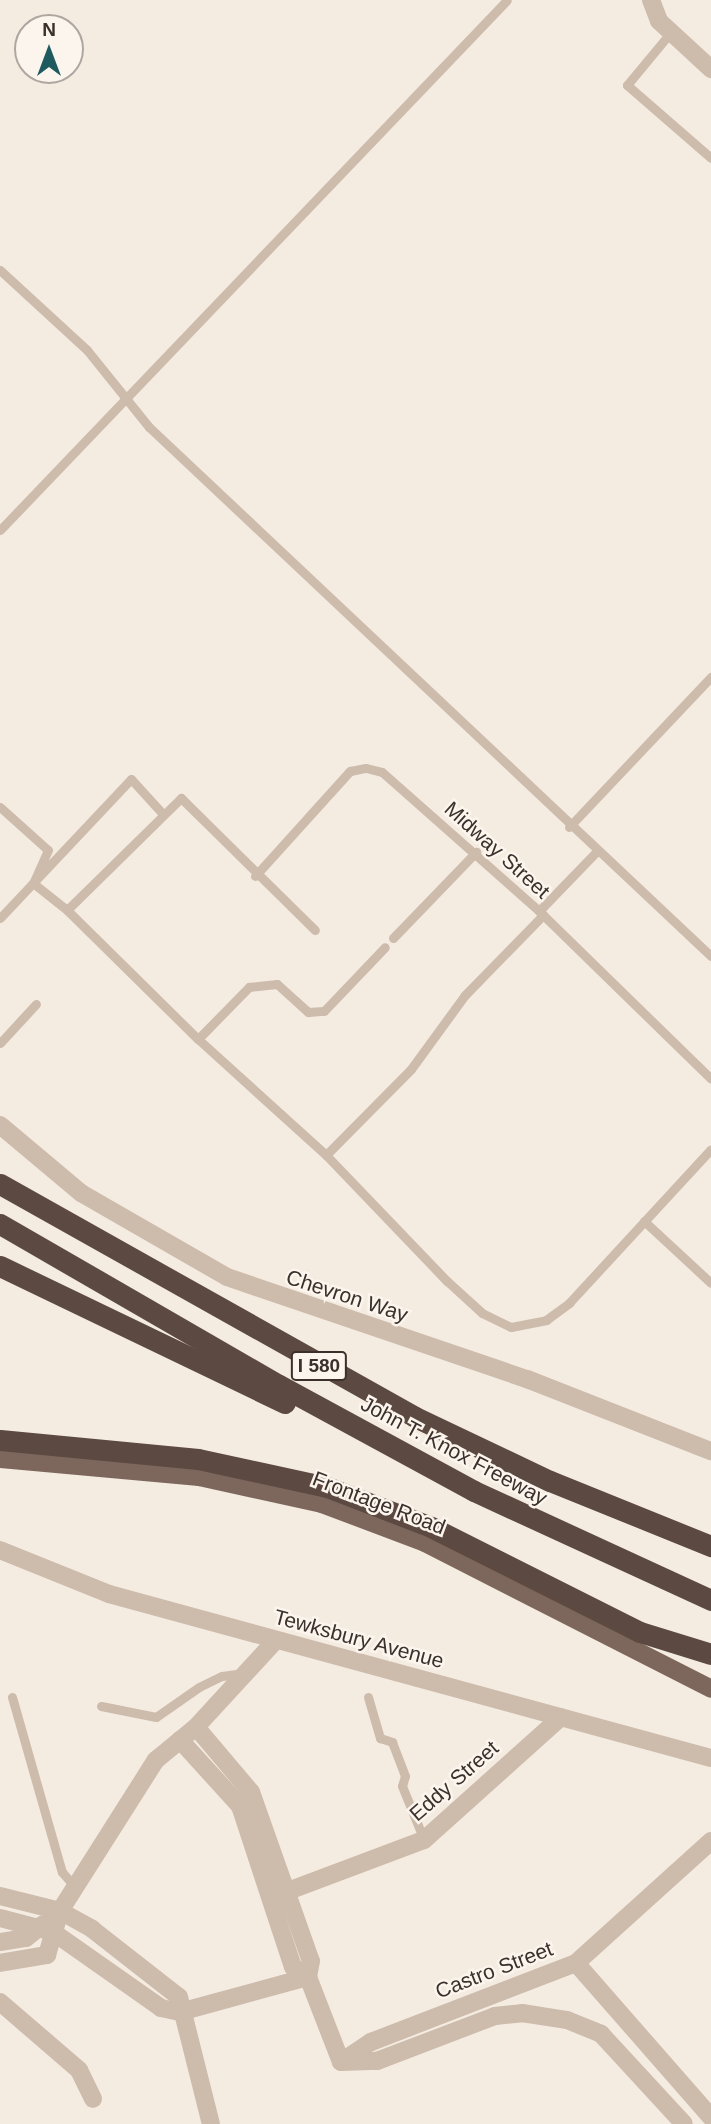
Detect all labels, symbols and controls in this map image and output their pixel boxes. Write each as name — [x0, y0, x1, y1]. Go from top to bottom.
north arrow — [14, 14, 84, 84]
text: N — [42, 19, 56, 40]
street label: Midway Street — [439, 796, 555, 904]
street label: Chevron Way — [283, 1264, 411, 1328]
road number: I 580 — [289, 1350, 349, 1382]
street label: John T. Knox Freeway — [356, 1391, 552, 1511]
street label: Frontage Road — [309, 1466, 449, 1540]
street label: Tewksbury Avenue — [271, 1604, 447, 1674]
street label: Eddy Street — [404, 1735, 504, 1827]
street label: Castro Street — [432, 1936, 556, 2004]

